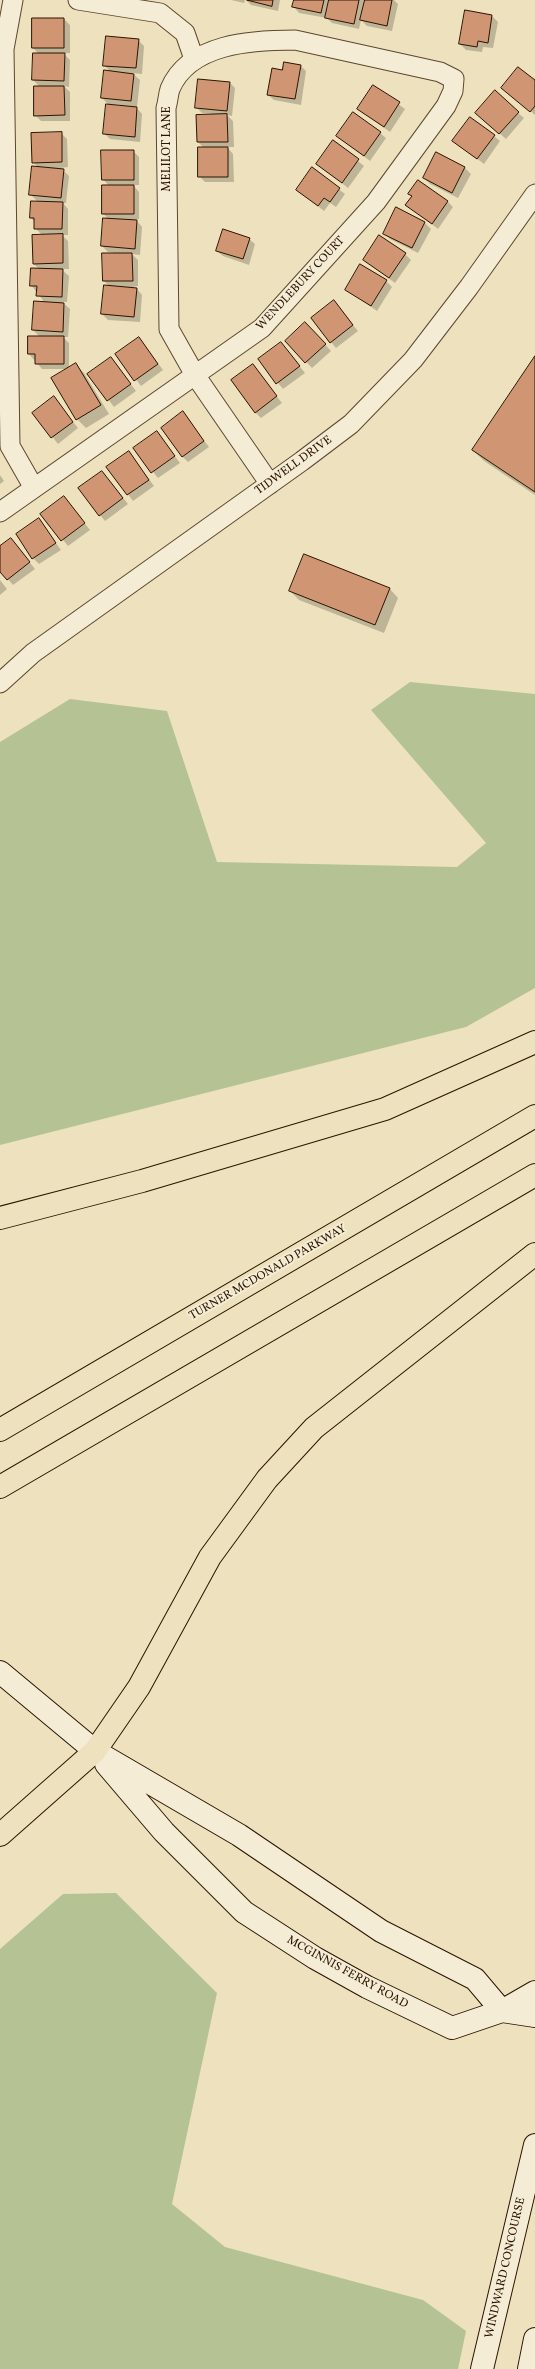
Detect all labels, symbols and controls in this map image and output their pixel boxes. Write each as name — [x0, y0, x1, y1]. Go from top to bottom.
street label: MELILOT LANE — [161, 106, 175, 192]
street label: WENDLEBURY COURT — [254, 234, 348, 334]
street label: TIDWELL DRIVE — [253, 433, 335, 499]
street label: TURNER MCDONALD PARKWAY — [187, 1222, 349, 1324]
street label: MCGINNIS FERRY ROAD — [284, 1934, 410, 2012]
street label: WINDWARD CONCOURSE — [483, 2196, 529, 2340]

